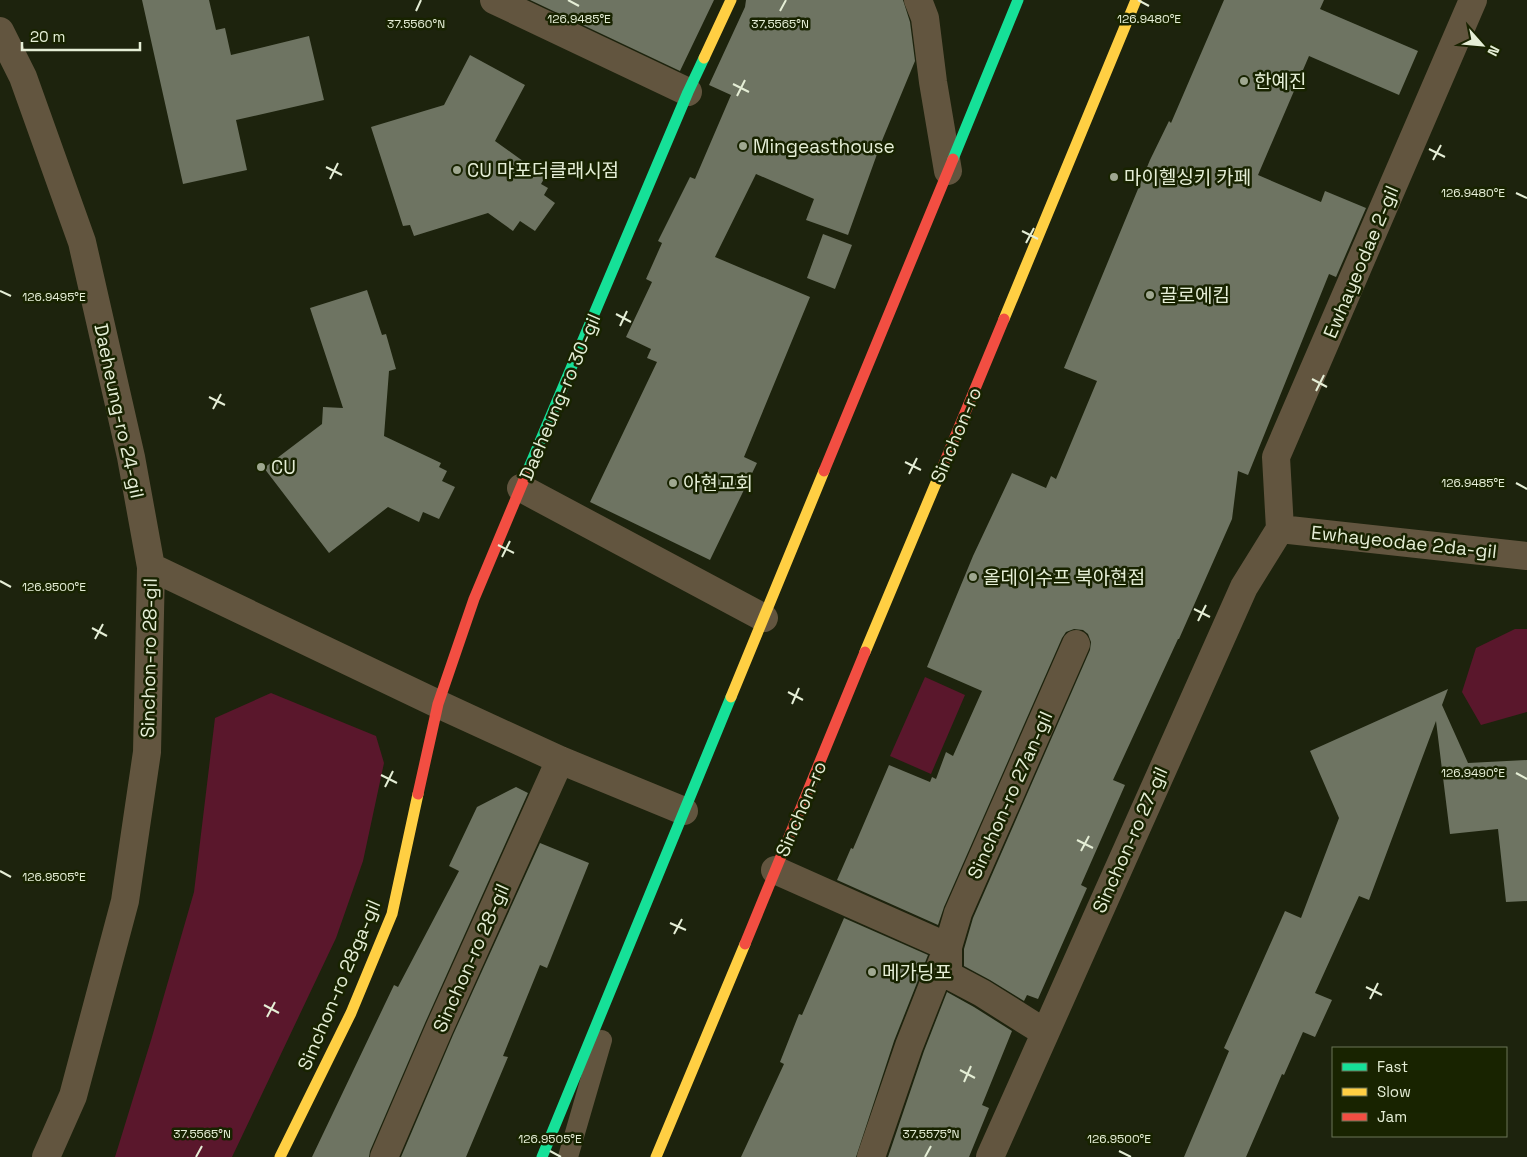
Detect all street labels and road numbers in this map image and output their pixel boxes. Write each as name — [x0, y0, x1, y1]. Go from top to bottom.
street label: Ewhayeodae 2-gil — [1318, 182, 1404, 342]
street label: Daeheung-ro 30-gil — [514, 310, 606, 484]
street label: Daeheung-ro 24-gil — [88, 321, 150, 501]
street label: Sinchon-ro — [925, 383, 987, 487]
street label: Ewhayeodae 2da-gil — [1310, 520, 1498, 564]
street label: Sinchon-ro 28-gil — [135, 578, 163, 738]
street label: Sinchon-ro 27an-gil — [962, 707, 1058, 883]
street label: Sinchon-ro — [770, 757, 832, 861]
street label: Sinchon-ro 27-gil — [1087, 763, 1173, 917]
street label: Sinchon-ro 28-gil — [427, 880, 515, 1036]
street label: Sinchon-ro 28ga-gil — [292, 896, 386, 1074]

